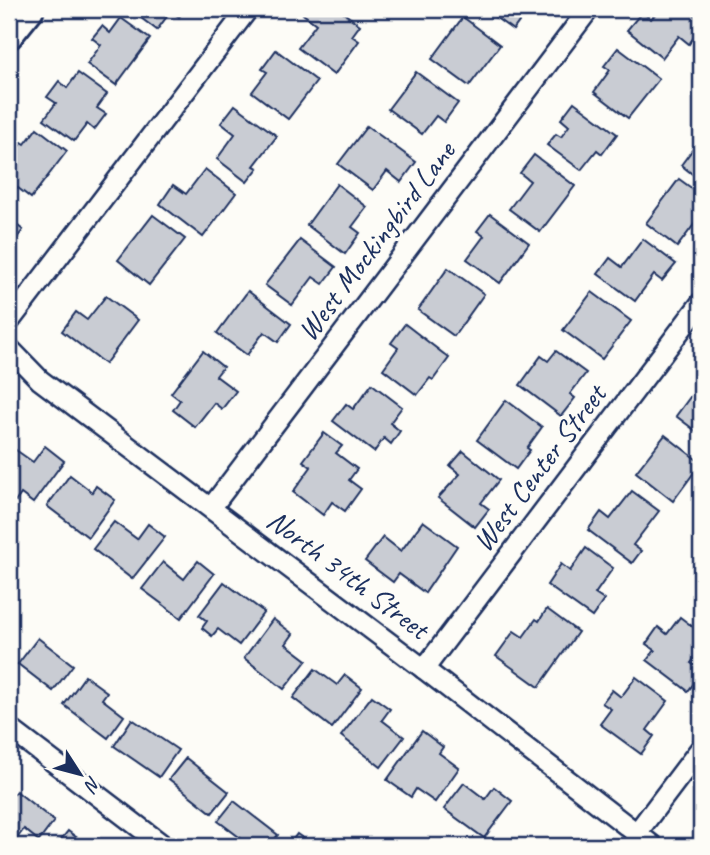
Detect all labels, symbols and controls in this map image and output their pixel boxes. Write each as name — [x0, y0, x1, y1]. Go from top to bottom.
street label: West Mockingbird Lane — [289, 132, 465, 348]
street label: West Center Street — [464, 375, 616, 559]
street label: North 34th Street — [260, 501, 439, 649]
north arrow — [46, 740, 116, 810]
text: N — [78, 772, 106, 798]

